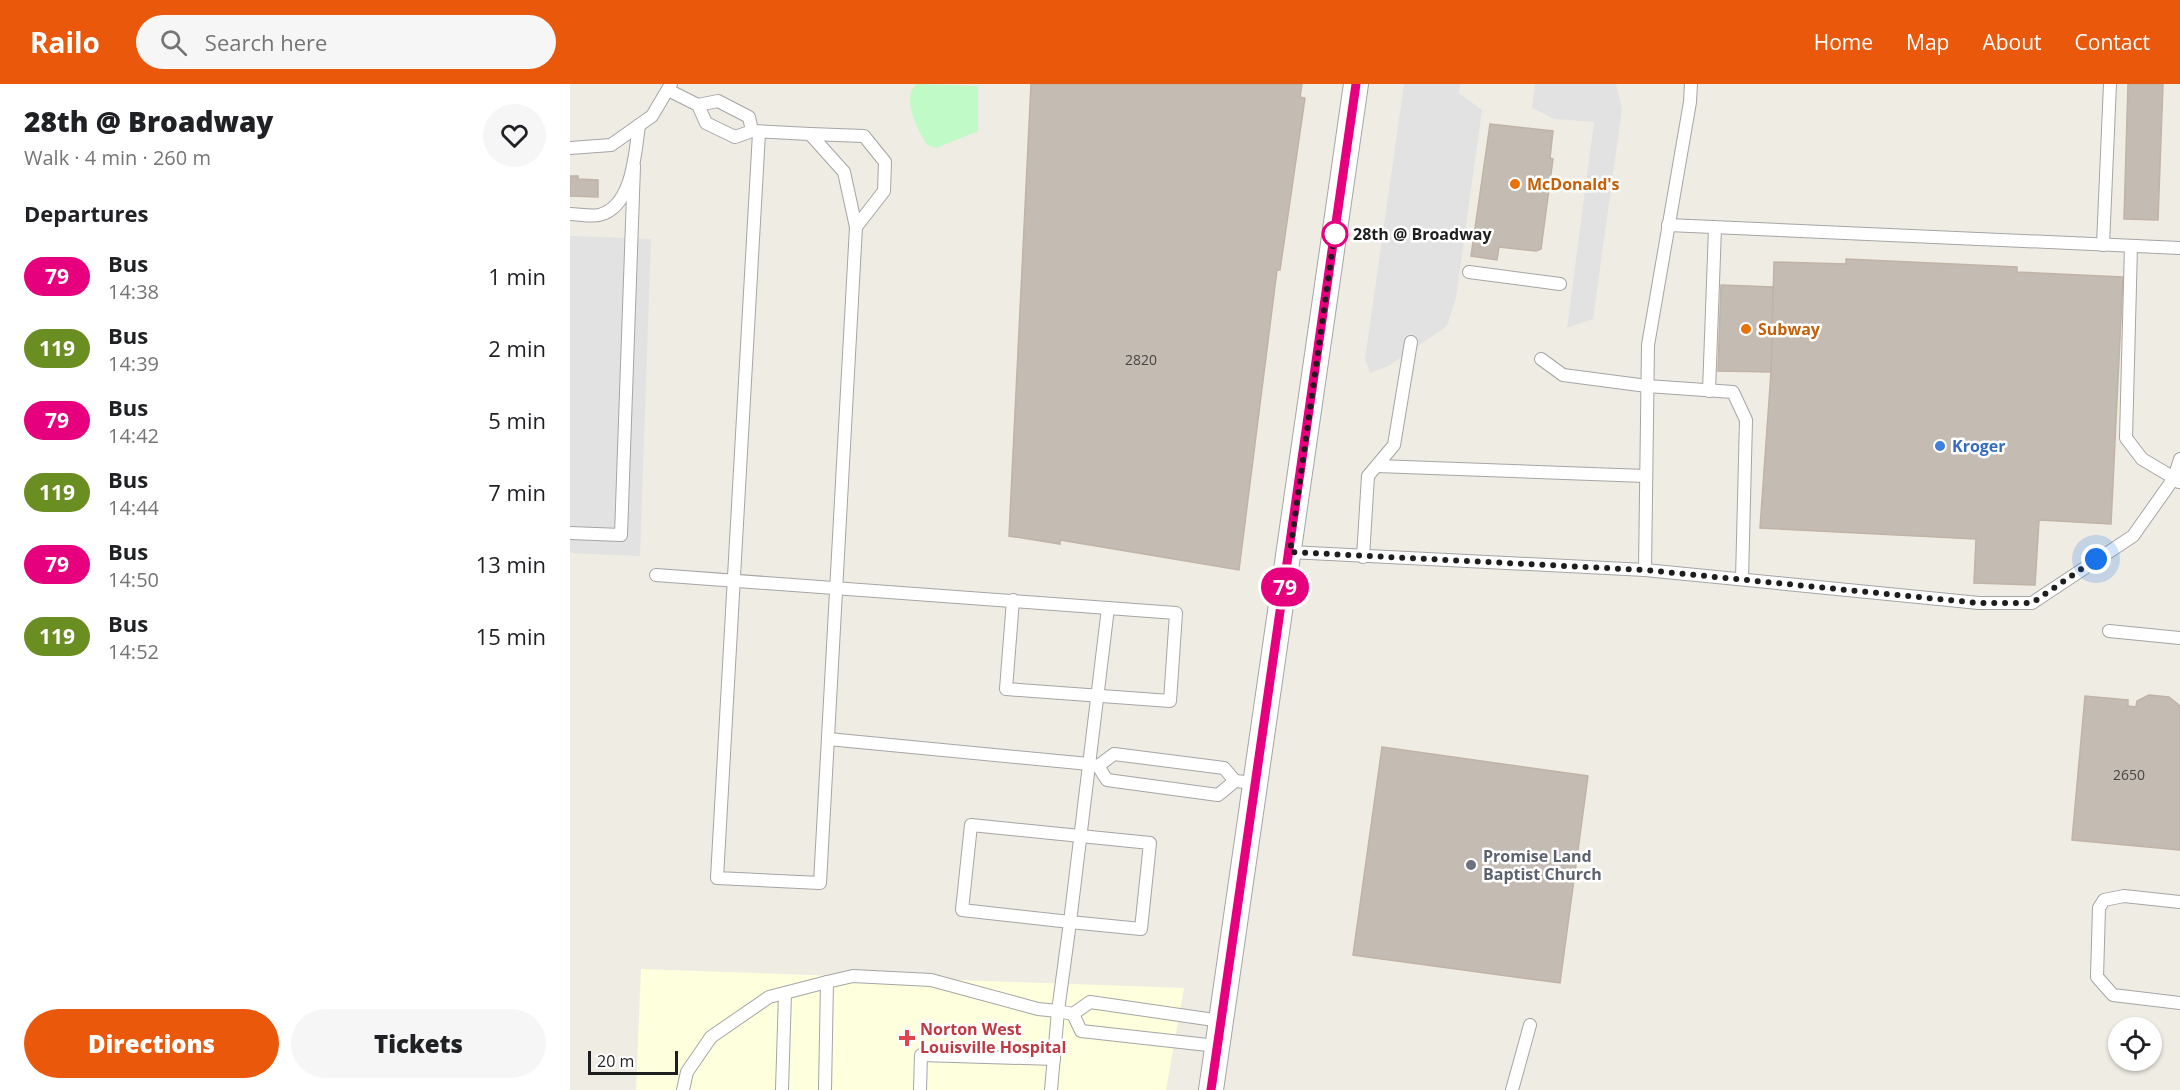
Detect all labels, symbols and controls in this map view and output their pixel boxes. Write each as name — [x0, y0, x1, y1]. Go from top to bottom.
search box — [136, 15, 556, 69]
text: Railo — [30, 23, 100, 61]
icon: search — [157, 26, 190, 59]
text: Search here — [205, 27, 327, 57]
text: Home — [1814, 28, 1873, 56]
text: Map — [1906, 28, 1949, 56]
text: About — [1982, 28, 2042, 56]
text: Contact — [2075, 28, 2150, 56]
text: 28th @ Broadway — [24, 102, 273, 140]
button: heart — [483, 104, 546, 167]
text: Walk · 4 min · 260 m — [24, 144, 211, 171]
place label: McDonald's — [1527, 173, 1620, 195]
marker: McDonald's — [1508, 177, 1522, 191]
text: Departures — [24, 198, 148, 228]
marker: 28th @ Broadway — [1322, 221, 1348, 247]
place label: 28th @ Broadway — [1353, 223, 1492, 245]
text: Bus — [108, 248, 148, 278]
text: 1 min — [488, 261, 546, 291]
text: 79 — [45, 262, 69, 290]
text: 14:38 — [108, 278, 159, 305]
place label: Subway — [1758, 318, 1821, 340]
text: Bus — [108, 320, 148, 350]
marker: Subway — [1739, 322, 1753, 336]
text: 2 min — [488, 333, 546, 363]
text: 119 — [39, 334, 75, 362]
text: 14:39 — [108, 350, 159, 377]
house number: 2820 — [1125, 350, 1157, 369]
text: Bus — [108, 392, 148, 422]
text: 5 min — [488, 405, 546, 435]
text: 79 — [45, 406, 69, 434]
text: 14:42 — [108, 422, 159, 449]
place label: Kroger — [1952, 435, 2006, 457]
marker: Kroger — [1933, 439, 1947, 453]
text: Bus — [108, 464, 148, 494]
text: 7 min — [488, 477, 546, 507]
text: 119 — [39, 478, 75, 506]
text: 14:44 — [108, 494, 159, 521]
text: Bus — [108, 536, 148, 566]
your location — [2081, 544, 2111, 574]
text: 13 min — [476, 549, 546, 579]
text: 79 — [45, 550, 69, 578]
text: 14:50 — [108, 566, 159, 593]
line badge: 79 — [1258, 568, 1312, 606]
text: 79 — [1273, 573, 1297, 601]
text: Bus — [108, 608, 148, 638]
text: 15 min — [476, 621, 546, 651]
text: 119 — [39, 622, 75, 650]
text: 14:52 — [108, 638, 159, 665]
house number: 2650 — [2113, 765, 2145, 784]
place label: Promise Land Baptist Church — [1483, 845, 1602, 885]
marker: Promise Land Baptist Church — [1464, 858, 1478, 872]
button: Directions — [24, 1009, 279, 1078]
button: Tickets — [291, 1009, 546, 1078]
map controls — [2108, 1017, 2162, 1071]
button: locate — [2108, 1017, 2162, 1071]
place label: Norton West Louisville Hospital — [920, 1018, 1066, 1058]
marker: Norton West Louisville Hospital — [898, 1029, 916, 1047]
scale bar — [588, 1048, 678, 1076]
text: 20 m — [597, 1050, 634, 1072]

